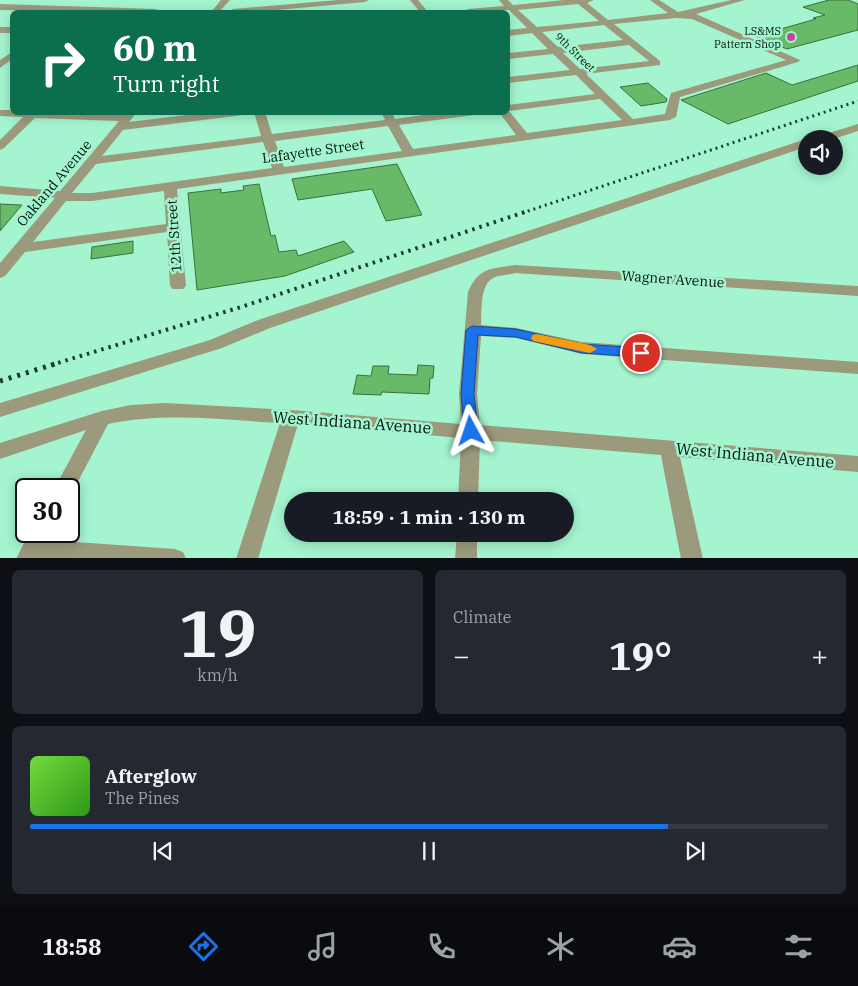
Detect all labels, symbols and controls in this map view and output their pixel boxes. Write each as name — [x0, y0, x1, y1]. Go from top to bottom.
place label: LS&MS Pattern Shop — [714, 24, 781, 51]
text: 60 m — [113, 25, 197, 71]
street label: 9th Street — [552, 29, 598, 75]
icon: right — [30, 30, 95, 95]
marker: LS&MS Pattern Shop — [785, 31, 797, 43]
text: Turn right — [113, 69, 220, 98]
map controls — [798, 130, 843, 175]
button: sound — [798, 130, 843, 175]
street label: Lafayette Street — [261, 135, 365, 167]
street label: Oakland Avenue — [13, 136, 95, 230]
street label: 12th Street — [162, 199, 186, 273]
street label: Wagner Avenue — [621, 266, 725, 292]
pin — [620, 332, 662, 374]
icon: arrive — [627, 339, 655, 367]
position arrow — [444, 404, 496, 456]
street label: West Indiana Avenue — [272, 406, 432, 438]
street label: West Indiana Avenue — [675, 438, 835, 472]
speed limit sign: 30 — [15, 478, 80, 543]
text: 18:59 · 1 min · 130 m — [333, 505, 525, 529]
text: 19 — [178, 590, 257, 675]
text: Climate — [453, 607, 511, 627]
text: 19° — [609, 631, 672, 680]
text: − — [453, 637, 470, 674]
text: + — [811, 637, 828, 674]
text: km/h — [197, 665, 238, 685]
text: Afterglow — [105, 764, 197, 788]
text: The Pines — [105, 788, 179, 808]
icon: previous — [149, 837, 177, 865]
icon: pause — [415, 837, 443, 865]
icon: next — [681, 837, 709, 865]
icon: directions — [186, 929, 221, 964]
icon: music — [305, 929, 340, 964]
icon: phone — [424, 929, 459, 964]
icon: climate — [543, 929, 578, 964]
icon: car — [662, 929, 697, 964]
icon: filters — [781, 929, 816, 964]
text: 18:58 — [42, 932, 102, 961]

